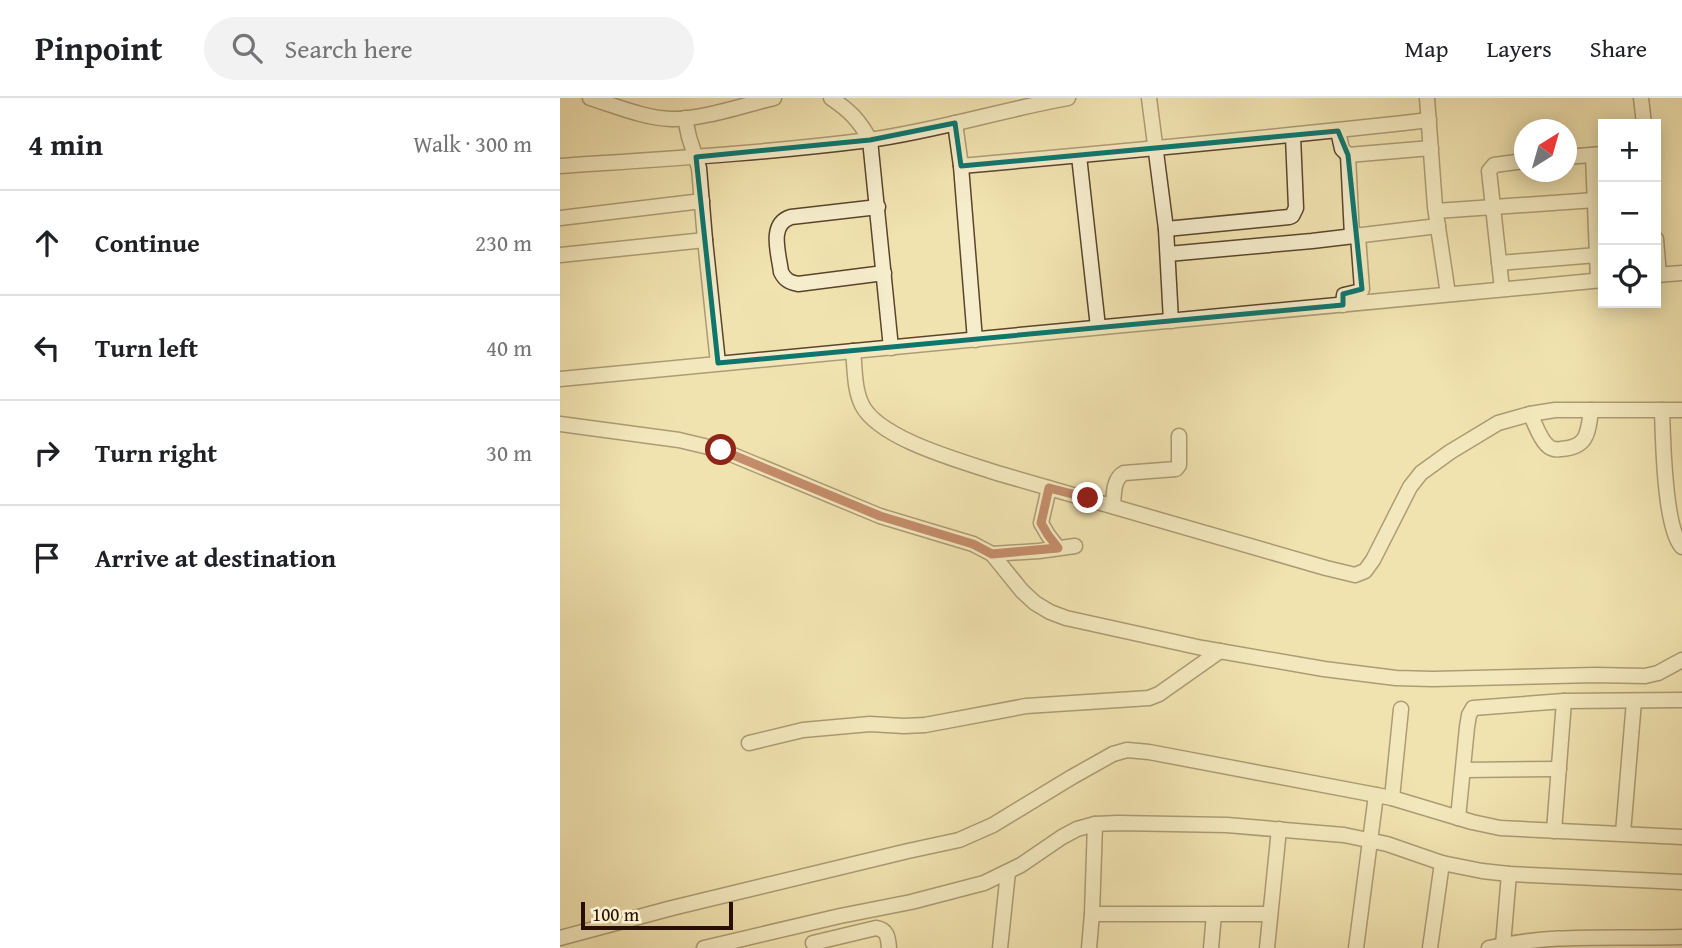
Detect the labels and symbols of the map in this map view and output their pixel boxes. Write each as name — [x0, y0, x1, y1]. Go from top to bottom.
north arrow — [1514, 119, 1577, 182]
route start — [705, 434, 736, 465]
route end — [1072, 482, 1103, 513]
scale bar — [581, 899, 733, 931]

